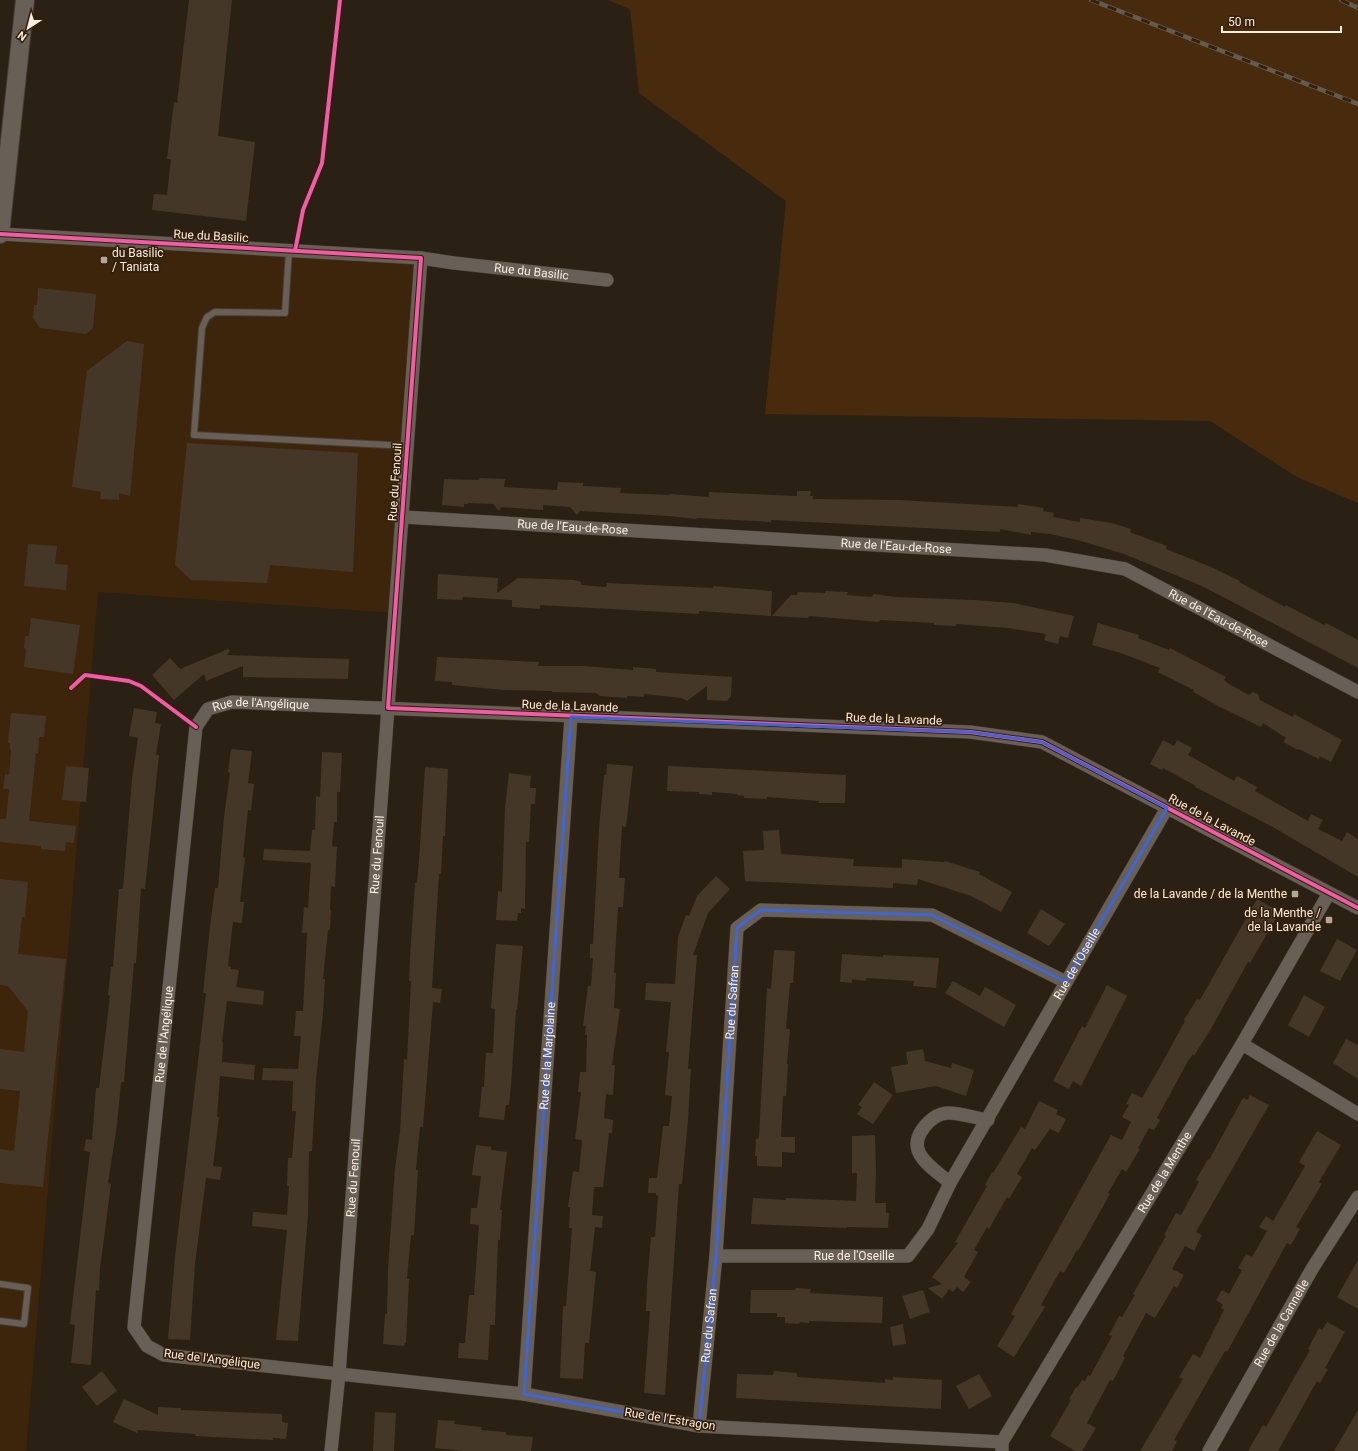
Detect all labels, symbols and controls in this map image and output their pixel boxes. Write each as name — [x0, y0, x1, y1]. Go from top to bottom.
north arrow — [8, 8, 48, 48]
scale bar — [1222, 8, 1341, 34]
text: 50 m — [1228, 15, 1255, 29]
text: N — [15, 28, 29, 43]
street label: Rue du Basilic — [173, 227, 249, 245]
place label: du Basilic / Taniata — [112, 246, 164, 274]
marker: du Basilic / Taniata — [99, 255, 109, 265]
street label: Rue du Basilic — [493, 261, 570, 283]
street label: Rue du Fenouil — [385, 442, 405, 522]
street label: Rue de l'Eau-de-Rose — [517, 517, 629, 537]
street label: Rue de l'Eau-de-Rose — [840, 536, 952, 556]
street label: Rue de l'Eau-de-Rose — [1166, 586, 1271, 650]
street label: Rue de l'Angélique — [211, 695, 309, 714]
street label: Rue de la Lavande — [521, 697, 619, 715]
street label: Rue de la Lavande — [845, 710, 943, 728]
street label: Rue de la Lavande — [1166, 791, 1258, 849]
street label: Rue du Fenouil — [367, 815, 387, 895]
place label: de la Lavande / de la Menthe — [1134, 887, 1287, 901]
marker: de la Lavande / de la Menthe — [1290, 889, 1300, 899]
place label: de la Menthe / de la Lavande — [1244, 906, 1321, 934]
marker: de la Menthe / de la Lavande — [1324, 915, 1334, 925]
street label: Rue de l'Oseille — [1051, 925, 1103, 1002]
street label: Rue du Safran — [723, 965, 742, 1040]
street label: Rue de l'Angélique — [152, 985, 176, 1083]
street label: Rue de la Marjolaine — [537, 1001, 558, 1110]
street label: Rue de la Menthe — [1135, 1129, 1195, 1215]
street label: Rue du Fenouil — [344, 1138, 363, 1218]
street label: Rue de l'Oseille — [814, 1249, 894, 1263]
street label: Rue de la Cannelle — [1251, 1277, 1312, 1369]
street label: Rue du Safran — [698, 1288, 720, 1363]
street label: Rue de l'Angélique — [163, 1346, 261, 1372]
street label: Rue de l'Estragon — [623, 1405, 717, 1433]

